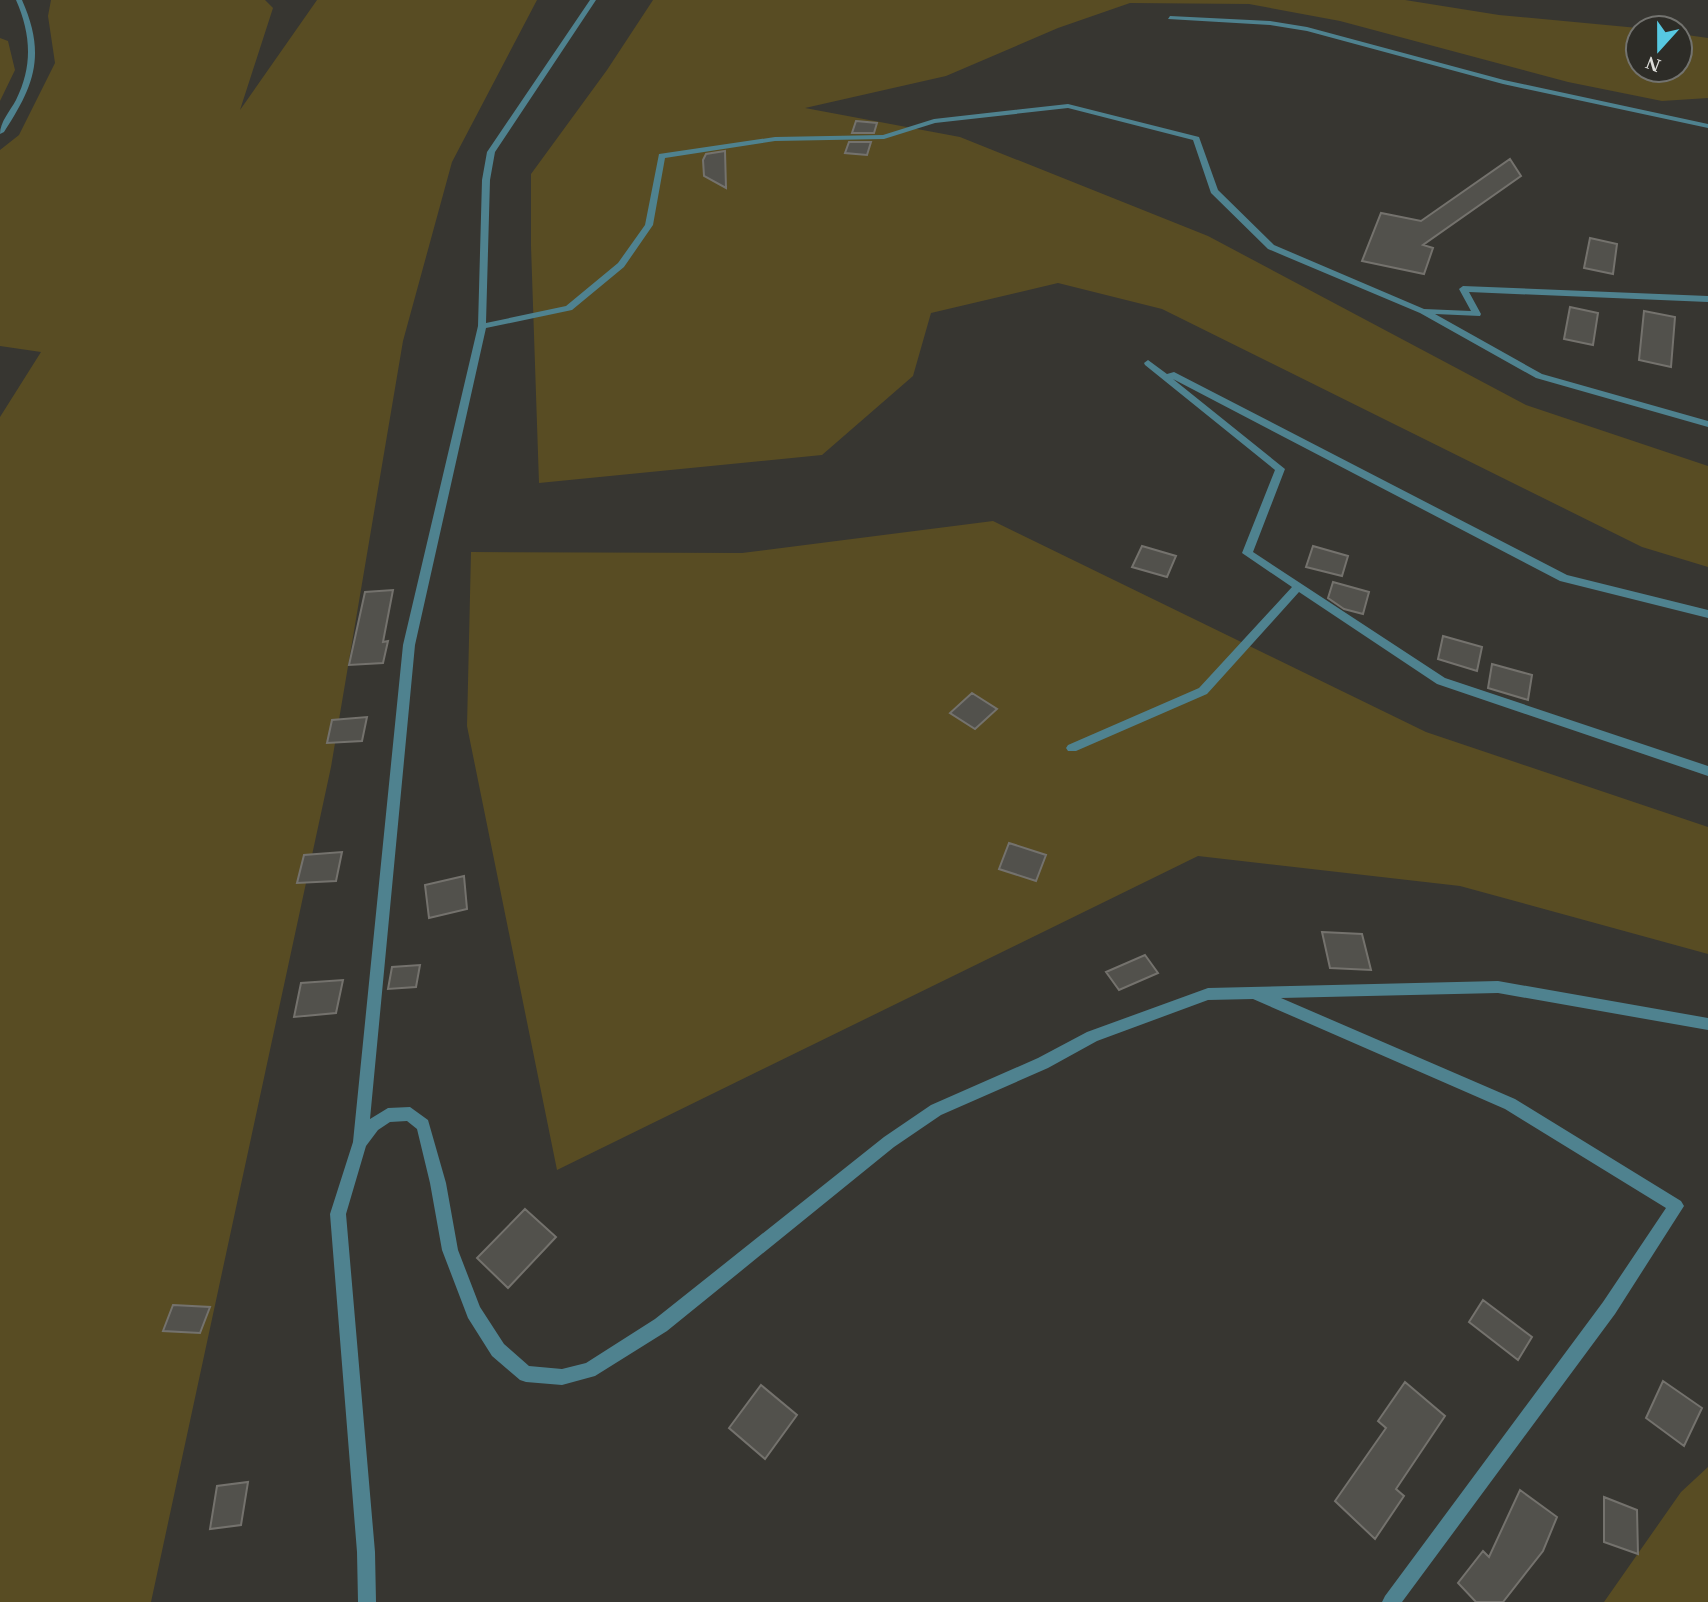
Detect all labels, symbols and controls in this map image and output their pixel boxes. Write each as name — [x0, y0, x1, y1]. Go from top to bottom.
north arrow — [1624, 14, 1694, 84]
text: N — [1643, 52, 1663, 77]

